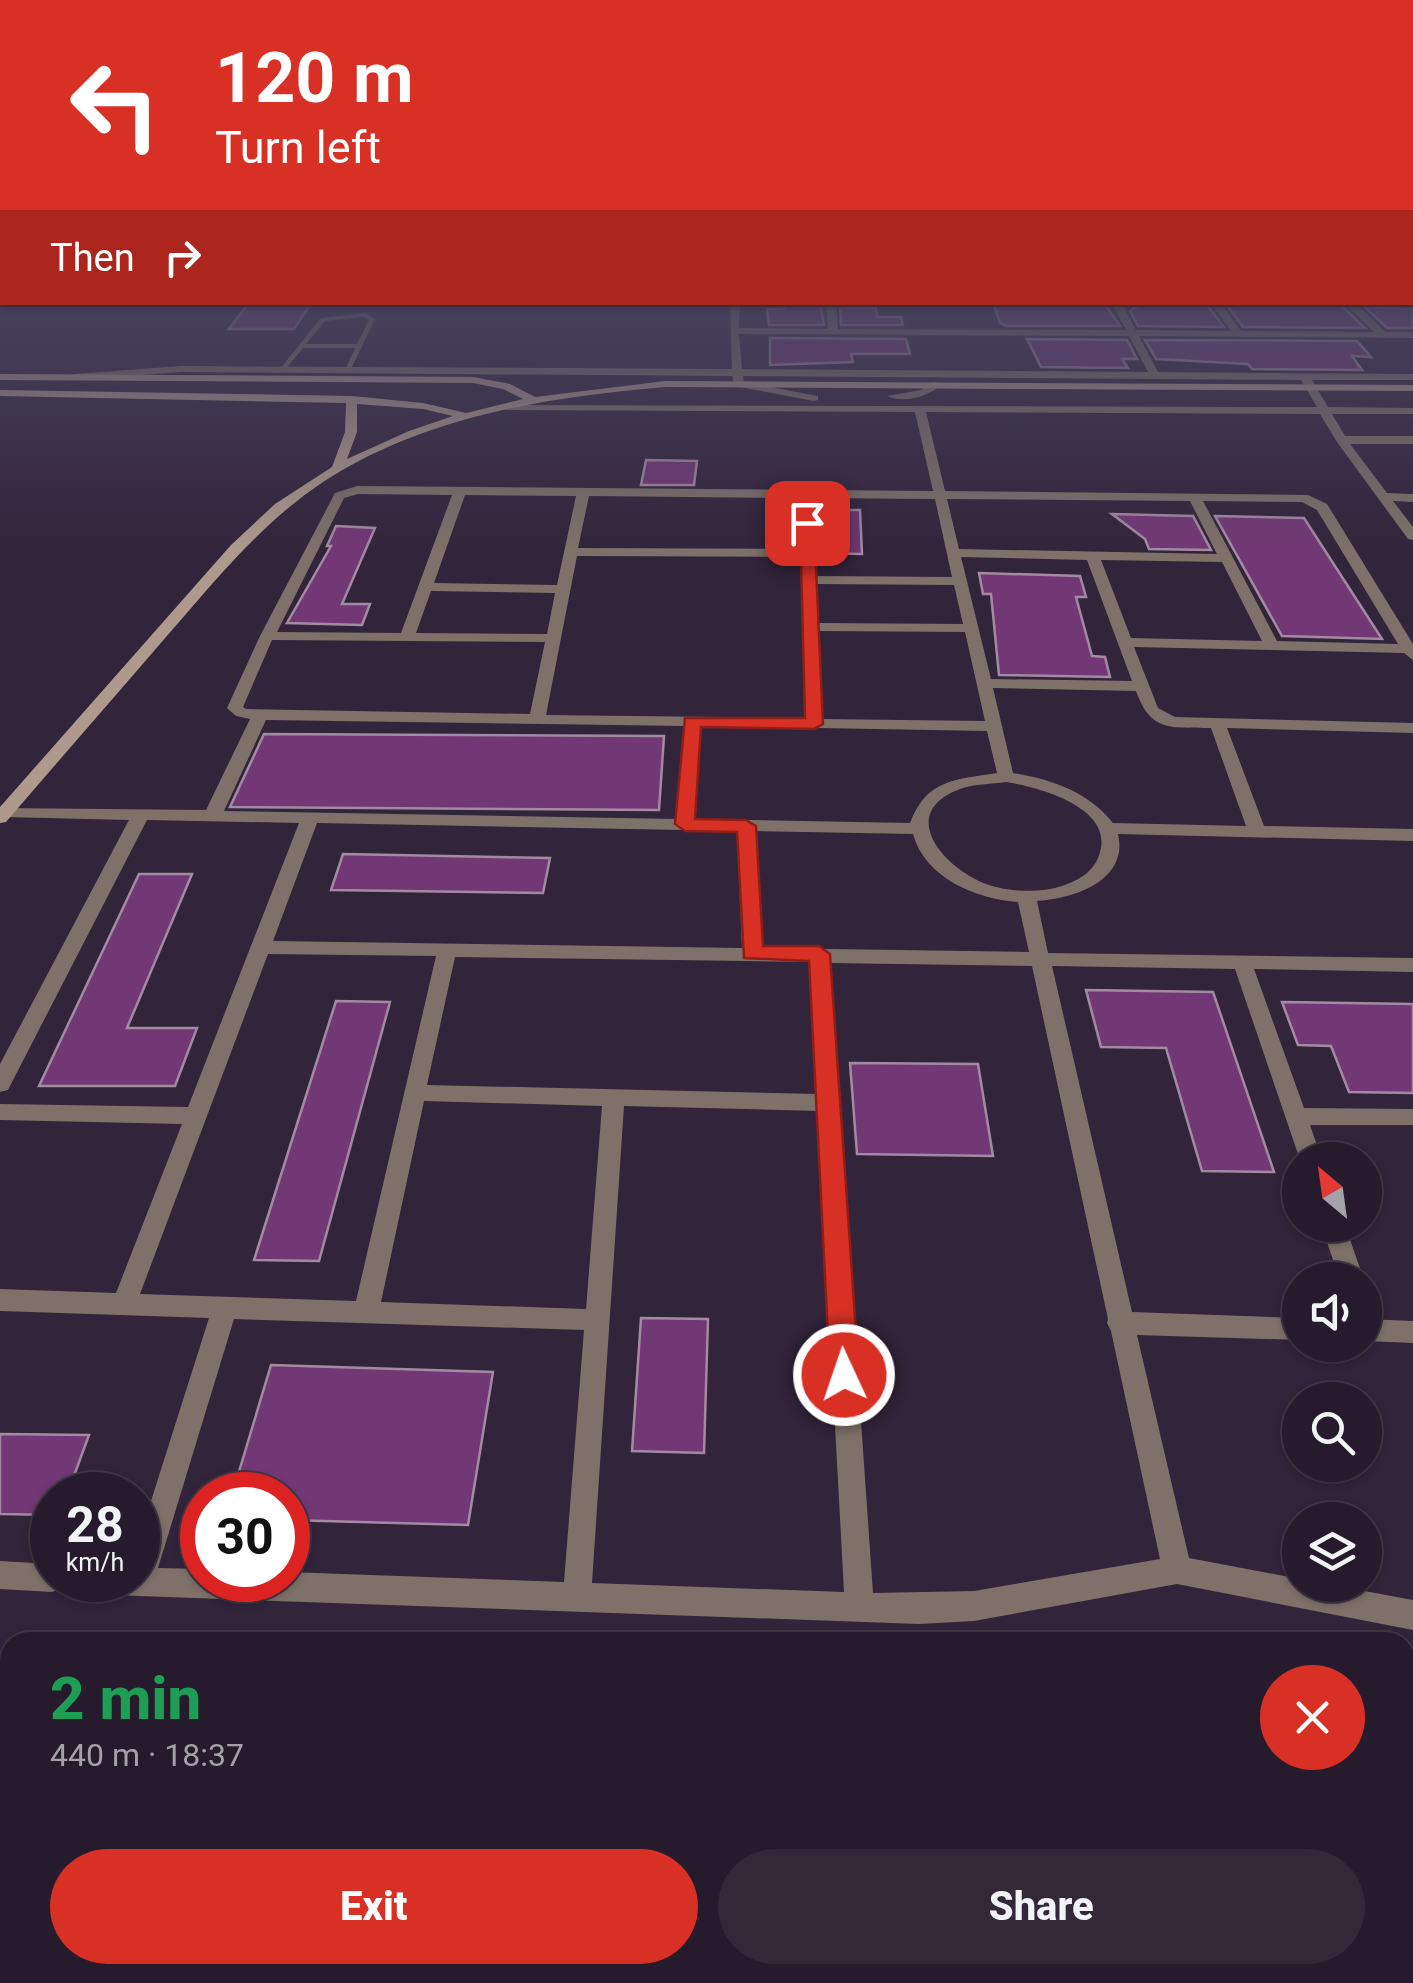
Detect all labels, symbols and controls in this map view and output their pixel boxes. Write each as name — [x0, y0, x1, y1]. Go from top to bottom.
text: 120 m — [215, 37, 414, 119]
icon: left — [50, 40, 180, 170]
text: Turn left — [215, 121, 381, 174]
icon: right — [155, 230, 210, 285]
text: Then — [50, 236, 135, 280]
pin — [765, 481, 850, 566]
icon: arrive — [780, 496, 835, 551]
north arrow — [1282, 1142, 1382, 1242]
map controls — [1282, 1142, 1382, 1602]
button: sound — [1282, 1262, 1382, 1362]
position arrow — [792, 1323, 896, 1427]
button: search — [1282, 1382, 1382, 1482]
speed limit sign: 30 — [180, 1472, 310, 1602]
text: 28 — [66, 1496, 124, 1554]
button: layers — [1282, 1502, 1382, 1602]
text: km/h — [66, 1548, 124, 1577]
text: 2 min — [50, 1663, 201, 1734]
button: close — [1260, 1665, 1365, 1770]
text: 440 m · 18:37 — [50, 1736, 244, 1774]
button: Exit — [50, 1849, 698, 1964]
button: Share — [718, 1849, 1365, 1964]

